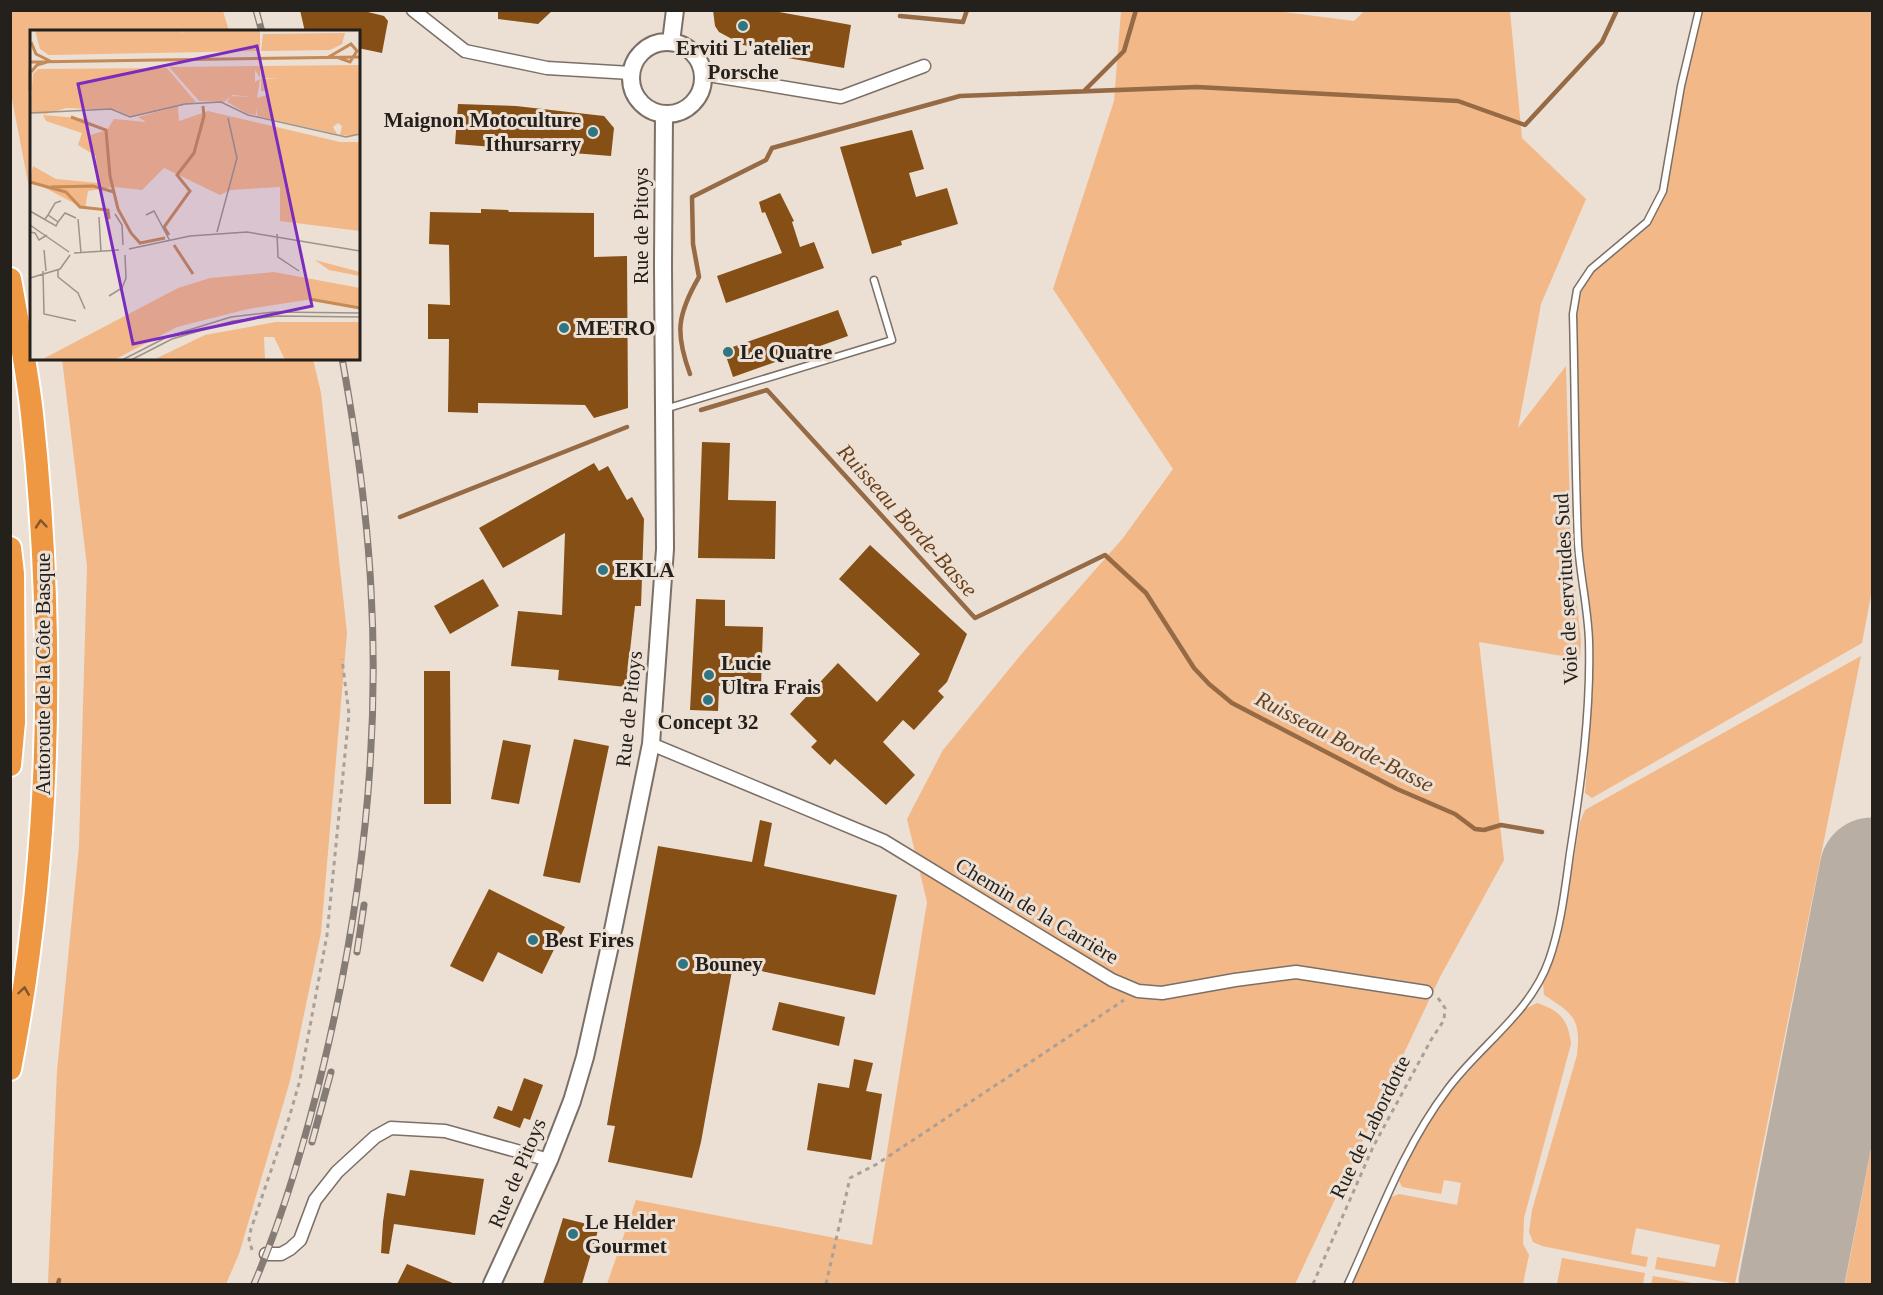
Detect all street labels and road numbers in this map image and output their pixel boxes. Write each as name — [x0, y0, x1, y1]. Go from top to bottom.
street label: Rue de Pitoys — [629, 168, 653, 284]
street label: Voie de servitudes Sud — [1549, 492, 1583, 685]
street label: Autoroute de la Côte Basque — [31, 553, 55, 795]
street label: Rue de Pitoys — [611, 650, 647, 768]
street label: Chemin de la Carrière — [951, 853, 1123, 969]
street label: Rue de Labordotte — [1325, 1052, 1415, 1202]
street label: Rue de Pitoys — [483, 1115, 551, 1231]

